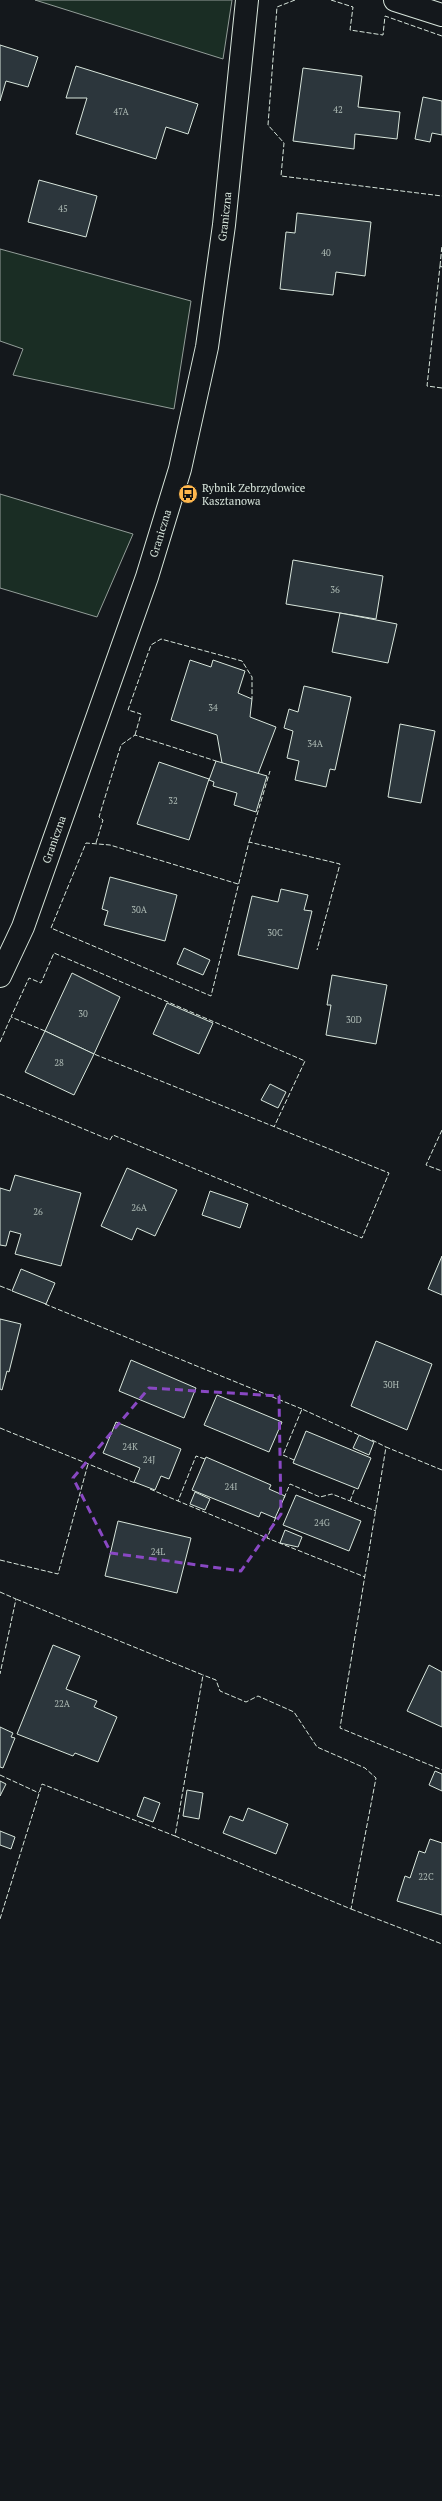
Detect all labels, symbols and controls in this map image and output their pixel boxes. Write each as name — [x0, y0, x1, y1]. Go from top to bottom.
house number: 42 — [333, 104, 343, 116]
house number: 47A — [113, 106, 129, 118]
street label: Graniczna — [215, 191, 234, 242]
house number: 45 — [58, 203, 68, 215]
house number: 40 — [321, 247, 331, 259]
place label: Rybnik Zebrzydowice Kasztanowa — [202, 481, 306, 508]
bus stop icon: Rybnik Zebrzydowice Kasztanowa — [177, 483, 199, 505]
street label: Graniczna — [146, 507, 174, 559]
house number: 36 — [330, 584, 340, 596]
house number: 34 — [208, 702, 218, 714]
house number: 34A — [307, 738, 324, 750]
house number: 32 — [168, 795, 178, 807]
street label: Graniczna — [39, 813, 69, 865]
house number: 30A — [131, 904, 148, 916]
house number: 30C — [267, 927, 283, 939]
house number: 30 — [78, 1008, 88, 1020]
house number: 30D — [346, 1014, 362, 1026]
house number: 28 — [54, 1057, 64, 1069]
house number: 26A — [131, 1202, 148, 1214]
house number: 26 — [33, 1206, 43, 1218]
house number: 30H — [383, 1379, 400, 1391]
house number: 24K — [122, 1441, 138, 1453]
house number: 24J — [143, 1454, 155, 1466]
house number: 24I — [225, 1481, 237, 1493]
house number: 24G — [314, 1517, 331, 1529]
house number: 24L — [151, 1546, 165, 1558]
house number: 22A — [54, 1698, 71, 1710]
house number: 22C — [418, 1871, 434, 1883]

